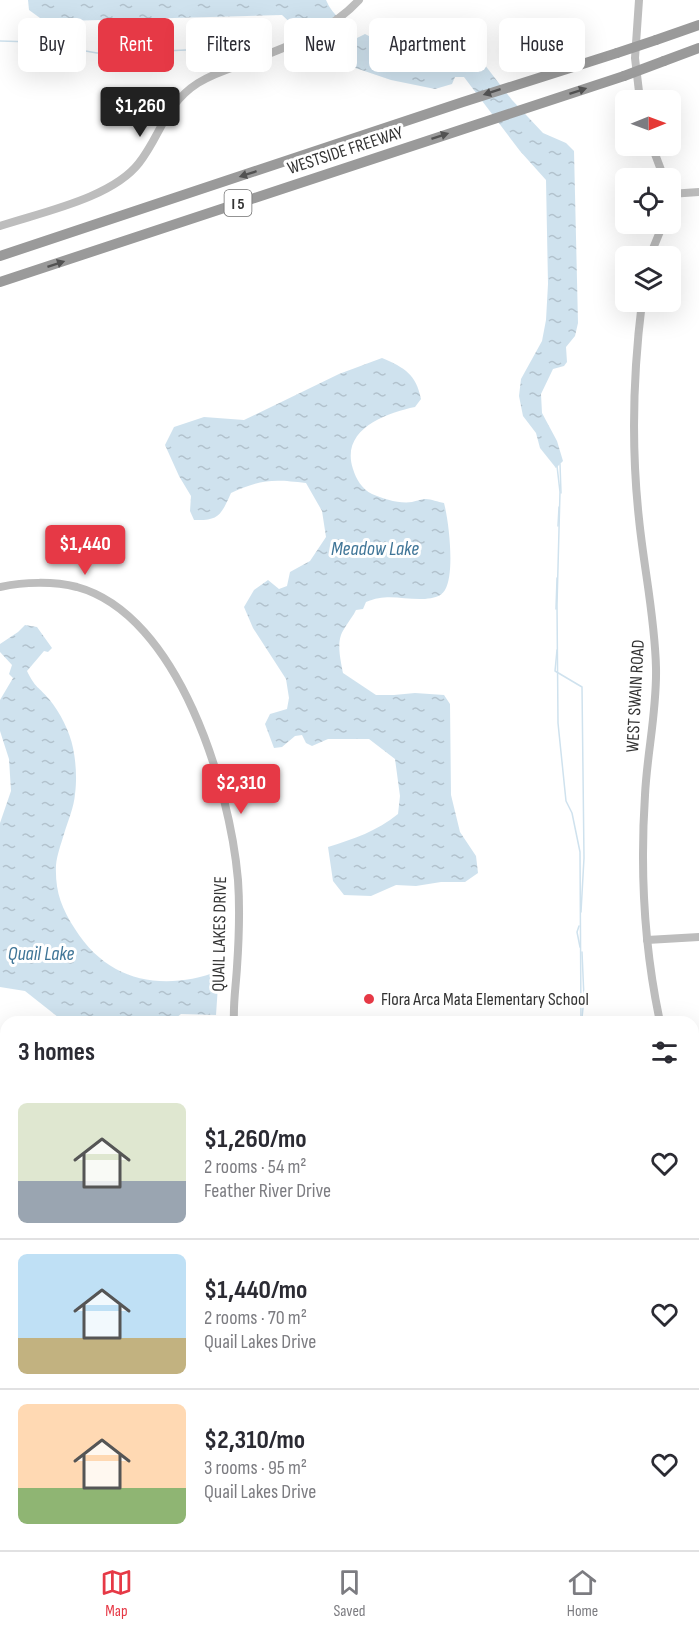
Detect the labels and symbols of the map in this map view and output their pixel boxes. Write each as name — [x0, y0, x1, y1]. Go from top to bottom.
one-way arrow — [569, 86, 587, 95]
pin: $1,260 — [91, 87, 189, 138]
one-way arrow — [483, 88, 501, 98]
north arrow — [615, 90, 681, 156]
street label: WESTSIDE FREEWAY — [285, 122, 406, 179]
one-way arrow — [431, 131, 449, 140]
one-way arrow — [239, 170, 257, 180]
road number: I 5 — [224, 190, 252, 216]
one-way arrow — [47, 259, 65, 268]
pin: $1,440 — [36, 525, 134, 576]
water label: Meadow Lake — [331, 537, 419, 561]
street label: WEST SWAIN ROAD — [622, 639, 649, 753]
pin: $2,310 — [192, 764, 290, 815]
street label: QUAIL LAKES DRIVE — [208, 876, 231, 992]
water label: Quail Lake — [8, 942, 74, 966]
place label: Flora Arca Mata Elementary School — [381, 989, 589, 1010]
marker: Flora Arca Mata Elementary School — [362, 992, 376, 1006]

